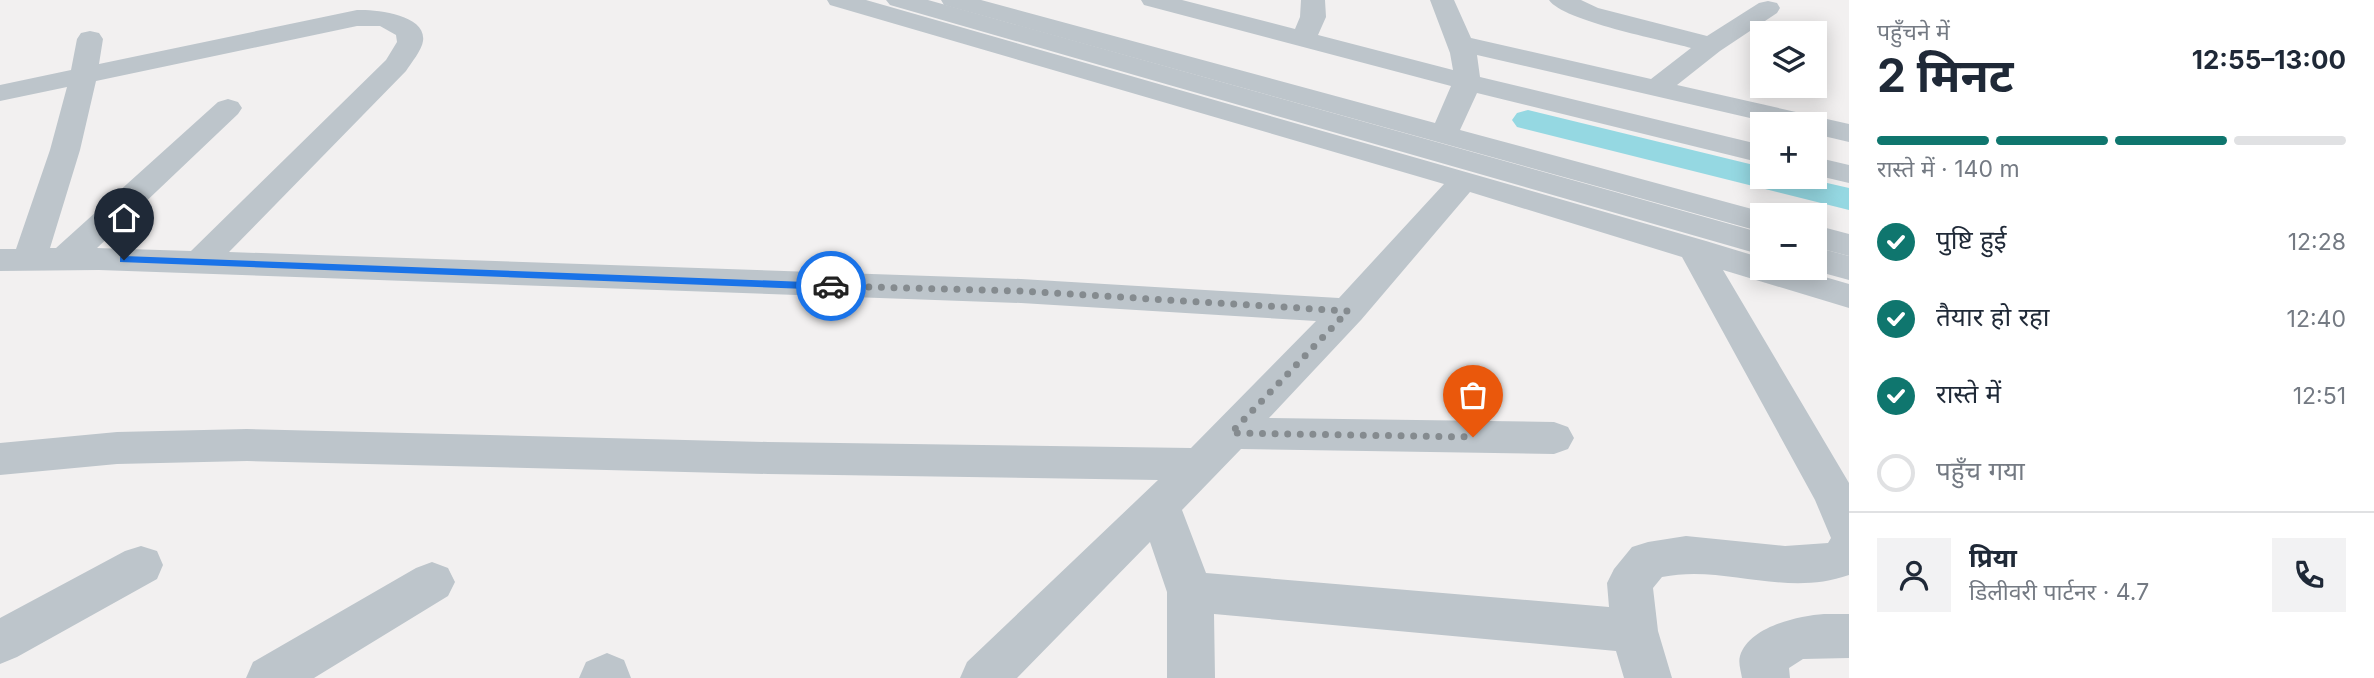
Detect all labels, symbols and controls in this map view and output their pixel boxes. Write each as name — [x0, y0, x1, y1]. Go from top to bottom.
text: पहुँचने में — [1877, 18, 1950, 46]
map controls — [1750, 21, 1827, 280]
button: layers — [1750, 21, 1827, 98]
text: 12:55–13:00 — [2192, 44, 2346, 75]
text: 2 मिनट — [1877, 47, 2013, 103]
button: + — [1750, 112, 1827, 189]
text: रास्ते में · 140 m — [1877, 155, 2020, 183]
pin — [94, 188, 154, 260]
icon: home — [105, 199, 143, 237]
button: − — [1750, 203, 1827, 280]
icon: check — [1877, 223, 1915, 261]
text: पुष्टि हुई — [1936, 224, 2007, 255]
text: 12:28 — [2288, 228, 2346, 256]
courier — [796, 251, 866, 321]
icon: car — [812, 267, 850, 305]
icon: check — [1877, 300, 1915, 338]
text: तैयार हो रहा — [1936, 301, 2050, 332]
text: 12:40 — [2287, 305, 2346, 333]
pin — [1443, 365, 1503, 437]
icon: bag — [1454, 376, 1492, 414]
icon: check — [1877, 377, 1915, 415]
text: रास्ते में — [1936, 378, 2001, 409]
text: 12:51 — [2293, 382, 2346, 410]
text: पहुँच गया — [1936, 455, 2025, 486]
button: person — [1877, 538, 1951, 612]
button: phone — [2272, 538, 2346, 612]
text: प्रिया — [1969, 542, 2017, 573]
text: डिलीवरी पार्टनर · 4.7 — [1969, 578, 2149, 606]

